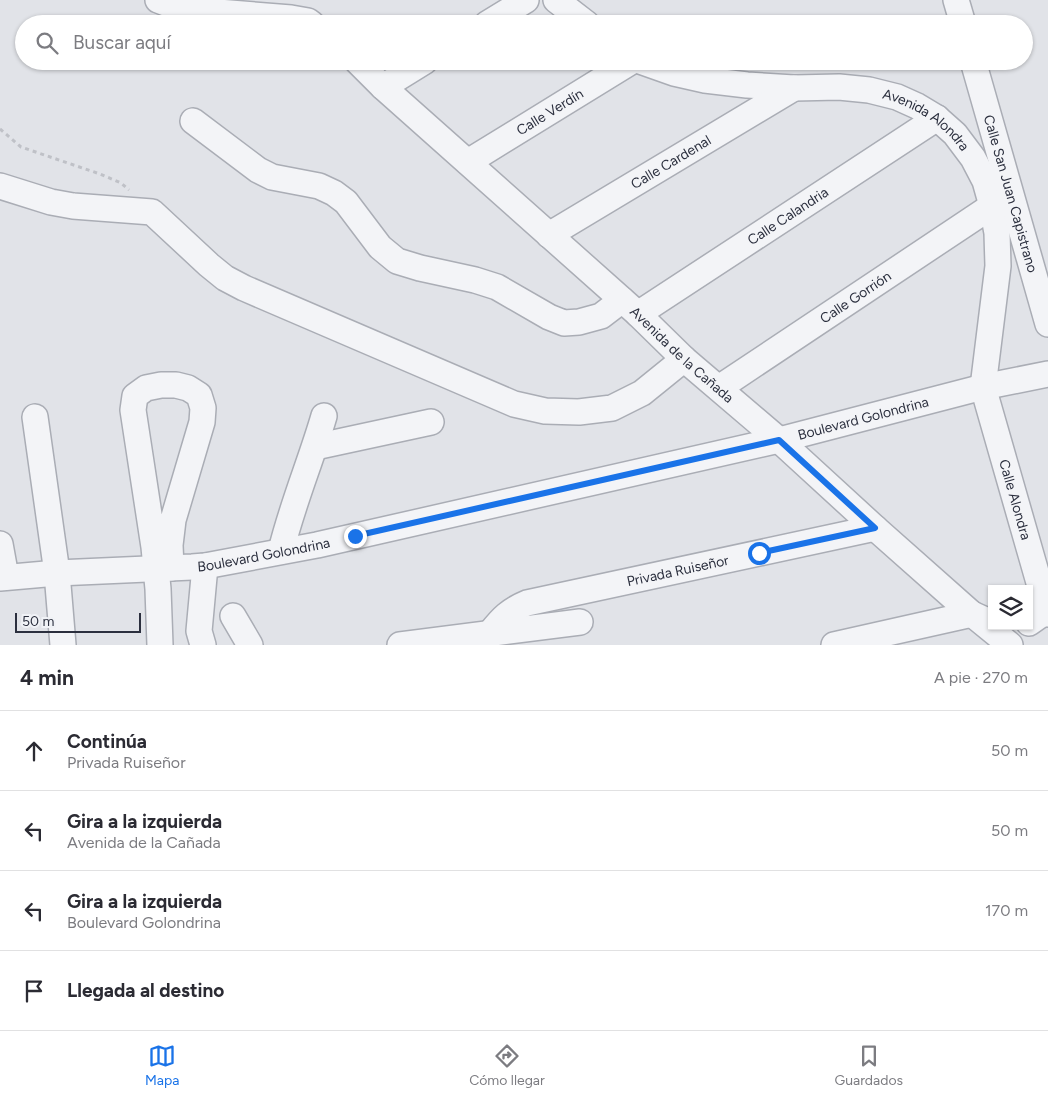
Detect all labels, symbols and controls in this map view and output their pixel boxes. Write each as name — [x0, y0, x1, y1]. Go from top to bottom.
search box — [15, 15, 1033, 70]
icon: search — [33, 29, 61, 57]
text: Buscar aquí — [73, 31, 171, 54]
street label: Calle Verdín — [513, 85, 587, 139]
street label: Avenida Alondra — [881, 86, 973, 154]
street label: Calle San Juan Capistrano — [980, 113, 1041, 275]
street label: Calle Cardenal — [628, 132, 714, 193]
street label: Calle Calandria — [744, 184, 832, 249]
street label: Calle Gorrión — [817, 268, 895, 327]
street label: Avenida de la Cañada — [626, 303, 737, 407]
street label: Boulevard Golondrina — [796, 393, 931, 444]
street label: Calle Alondra — [995, 457, 1034, 542]
route end — [344, 525, 367, 548]
street label: Boulevard Golondrina — [197, 534, 332, 576]
route start — [748, 542, 771, 565]
street label: Privada Ruiseñor — [625, 552, 731, 590]
map controls — [988, 585, 1033, 630]
button: layers — [988, 585, 1033, 630]
scale bar — [15, 610, 141, 633]
text: 50 m — [22, 613, 54, 630]
text: 4 min — [20, 665, 74, 690]
text: A pie · 270 m — [934, 668, 1028, 687]
text: Continúa — [67, 730, 147, 753]
icon: ahead — [20, 737, 48, 765]
text: 50 m — [991, 741, 1028, 760]
text: Privada Ruiseñor — [67, 753, 186, 772]
text: Gira a la izquierda — [67, 810, 222, 833]
icon: left — [20, 817, 48, 845]
text: 50 m — [991, 821, 1028, 840]
text: Avenida de la Cañada — [67, 833, 221, 852]
text: Gira a la izquierda — [67, 890, 222, 913]
icon: left — [20, 897, 48, 925]
text: 170 m — [985, 901, 1028, 920]
text: Boulevard Golondrina — [67, 913, 221, 932]
icon: arrive — [20, 977, 48, 1005]
text: Llegada al destino — [67, 979, 224, 1002]
tab: Mapa — [145, 1042, 179, 1089]
tab: Cómo llegar — [469, 1042, 545, 1089]
tab: Guardados — [835, 1042, 903, 1089]

